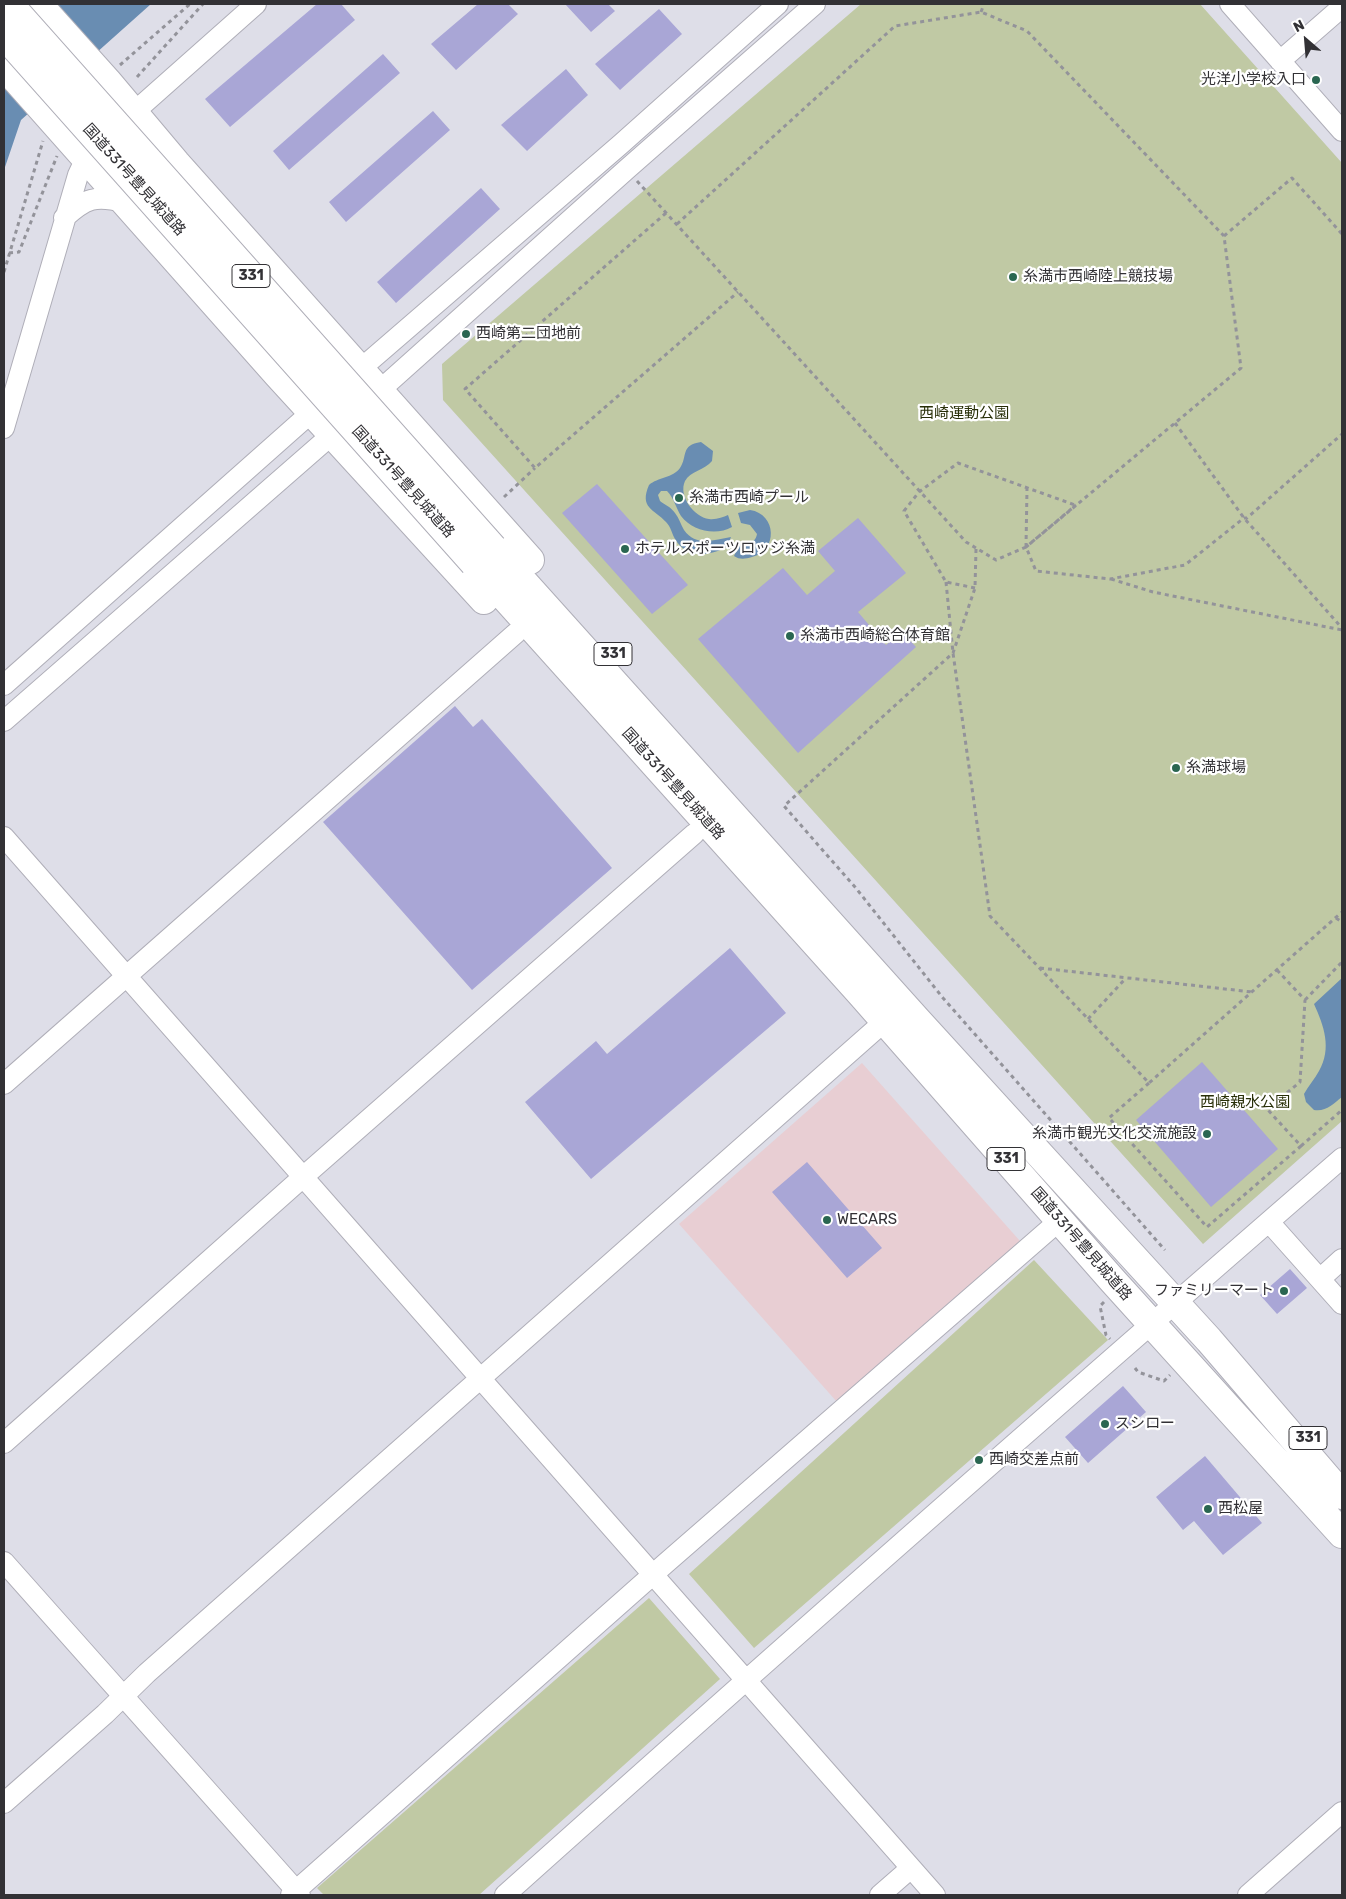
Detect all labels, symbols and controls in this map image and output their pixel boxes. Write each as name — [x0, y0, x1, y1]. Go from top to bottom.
north arrow — [1281, 15, 1331, 65]
text: N — [1291, 16, 1307, 36]
place label: 光洋小学校入口 — [1201, 71, 1306, 89]
marker: 光洋小学校入口 — [1310, 74, 1322, 86]
street label: 国道331号豊見城道路 — [79, 120, 189, 240]
road number: 331 — [232, 264, 270, 288]
place label: 糸満市西崎陸上競技場 — [1023, 268, 1173, 286]
marker: 糸満市西崎陸上競技場 — [1007, 271, 1019, 283]
place label: 西崎第二団地前 — [476, 325, 581, 343]
marker: 西崎第二団地前 — [460, 328, 472, 340]
park label: 西崎運動公園 — [919, 405, 1009, 423]
street label: 国道331号豊見城道路 — [348, 422, 458, 542]
place label: 糸満市西崎プール — [689, 489, 809, 507]
marker: 糸満市西崎プール — [673, 492, 685, 504]
place label: ホテルスポーツロッジ糸満 — [635, 540, 815, 558]
marker: ホテルスポーツロッジ糸満 — [619, 543, 631, 555]
place label: 糸満市西崎総合体育館 — [800, 627, 950, 645]
marker: 糸満市西崎総合体育館 — [784, 630, 796, 642]
road number: 331 — [594, 642, 632, 666]
street label: 国道331号豊見城道路 — [618, 724, 728, 844]
place label: 糸満球場 — [1186, 759, 1246, 777]
marker: 糸満球場 — [1170, 762, 1182, 774]
park label: 西崎親水公園 — [1200, 1094, 1290, 1112]
place label: 糸満市観光文化交流施設 — [1032, 1125, 1197, 1143]
marker: 糸満市観光文化交流施設 — [1201, 1128, 1213, 1140]
road number: 331 — [987, 1148, 1025, 1170]
street label: 国道331号豊見城道路 — [1027, 1184, 1135, 1304]
place label: WECARS — [837, 1211, 897, 1229]
marker: WECARS — [821, 1214, 833, 1226]
place label: ファミリーマート — [1154, 1282, 1274, 1300]
marker: ファミリーマート — [1278, 1285, 1290, 1297]
place label: スシロー — [1115, 1415, 1175, 1433]
marker: スシロー — [1099, 1418, 1111, 1430]
road number: 331 — [1289, 1426, 1327, 1450]
place label: 西崎交差点前 — [989, 1451, 1079, 1469]
marker: 西崎交差点前 — [973, 1454, 985, 1466]
place label: 西松屋 — [1218, 1500, 1263, 1518]
marker: 西松屋 — [1202, 1503, 1214, 1515]

